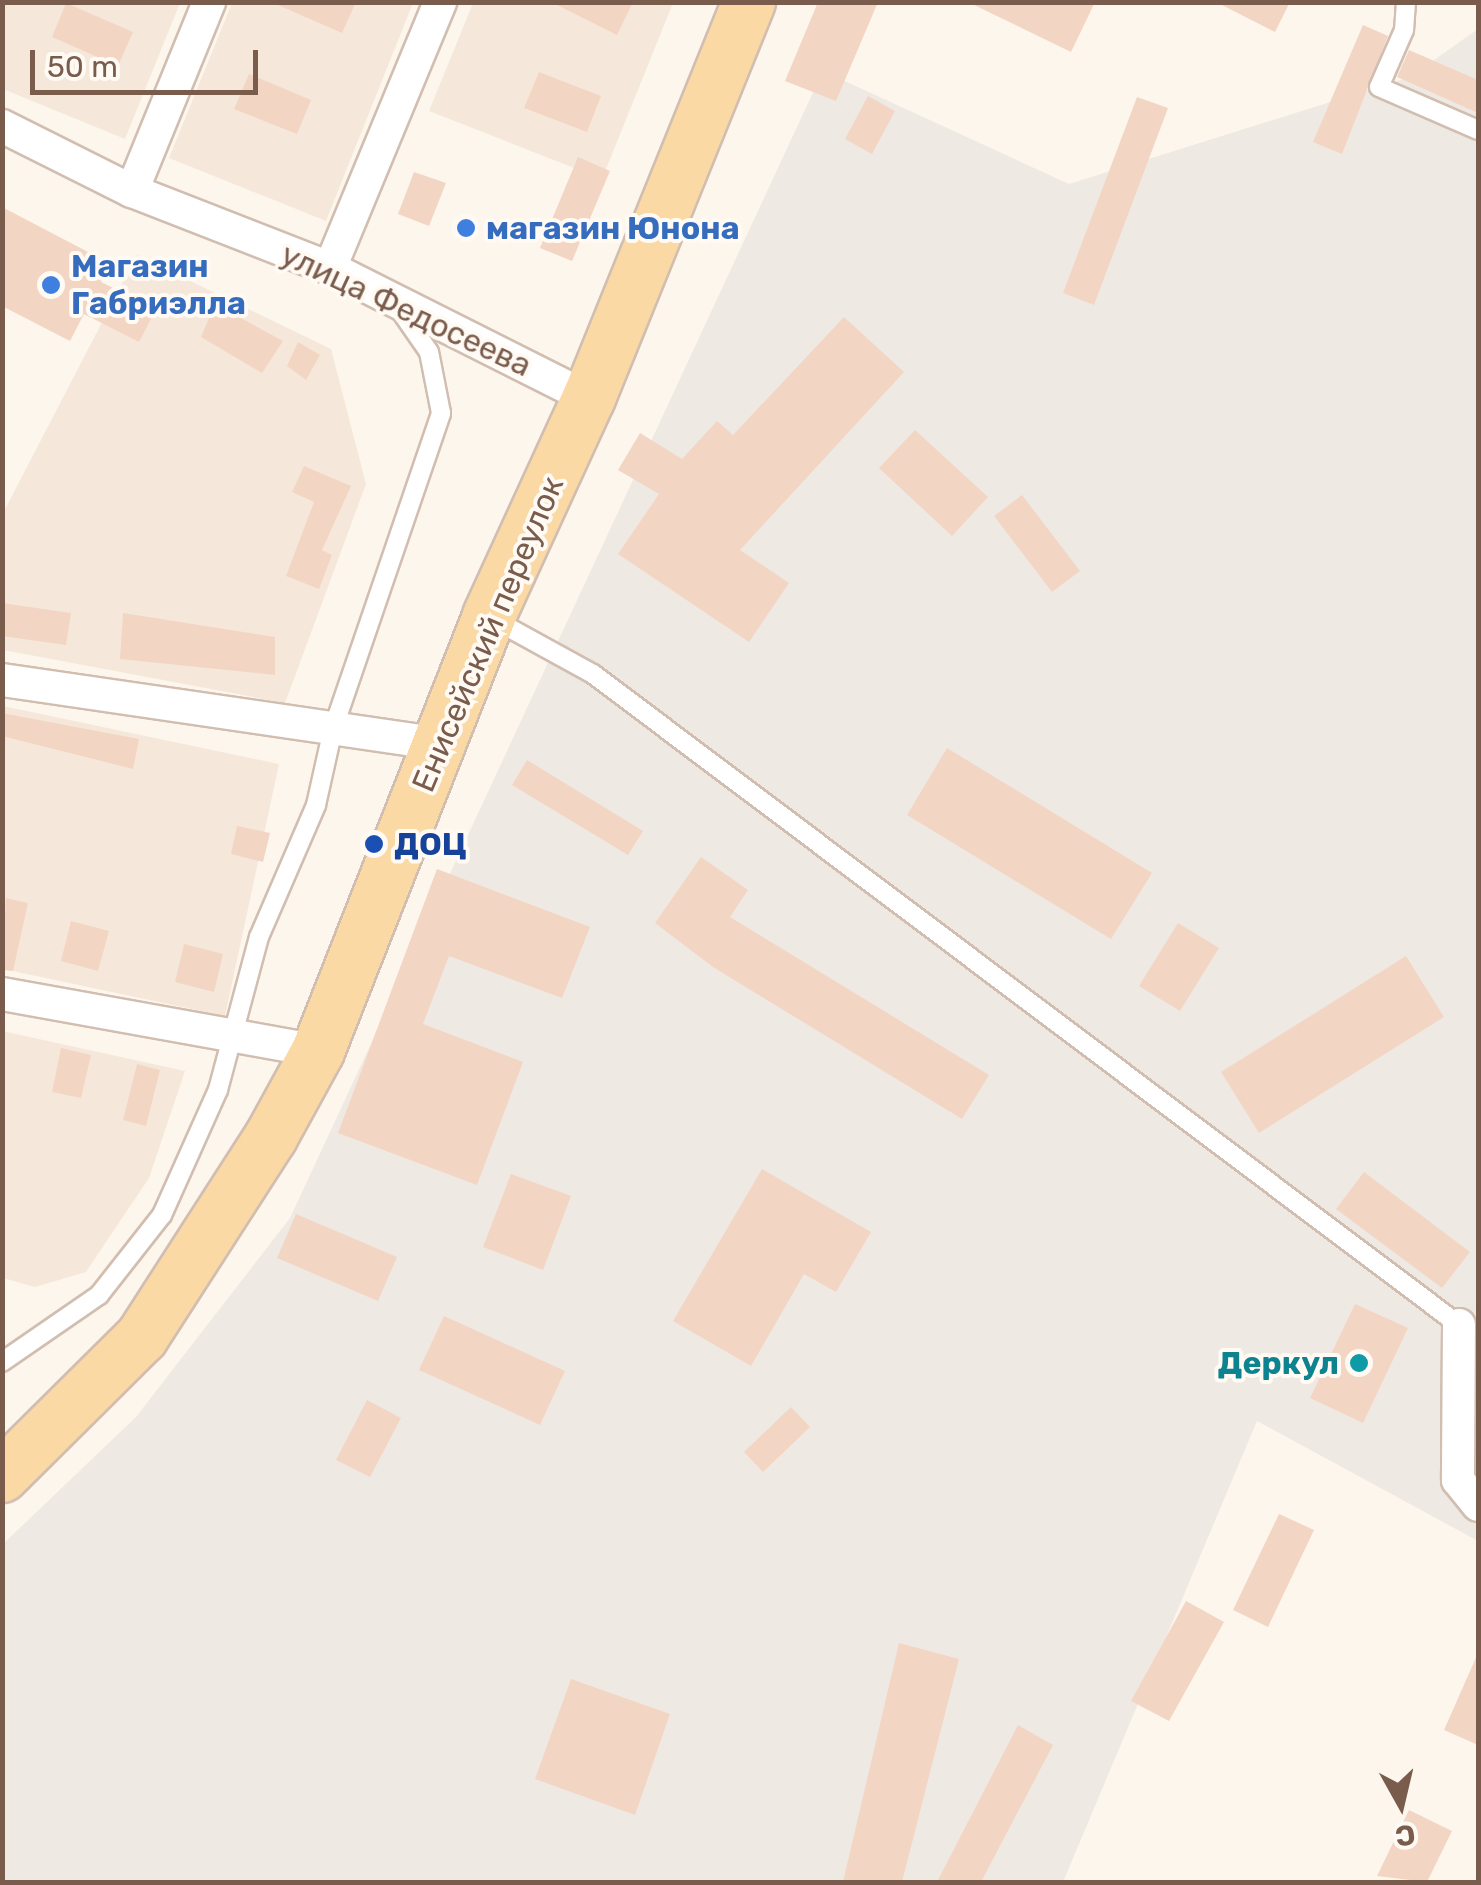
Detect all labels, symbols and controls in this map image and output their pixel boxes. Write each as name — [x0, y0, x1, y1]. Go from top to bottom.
scale bar — [35, 30, 262, 92]
text: 50 m — [47, 49, 118, 85]
place label: магазин Юнона — [486, 209, 740, 247]
marker: магазин Юнона — [455, 217, 477, 239]
street label: улица Федосеева — [275, 235, 537, 385]
place label: Магазин Габриэлла — [71, 248, 246, 323]
marker: Магазин Габриэлла — [40, 274, 62, 296]
street label: Енисейский переулок — [404, 471, 572, 797]
place label: ДОЦ — [394, 825, 467, 863]
marker: ДОЦ — [363, 833, 385, 855]
place label: Деркул — [1218, 1344, 1339, 1382]
marker: Деркул — [1348, 1352, 1370, 1374]
north arrow — [1351, 1755, 1451, 1855]
text: С — [1393, 1817, 1417, 1853]

